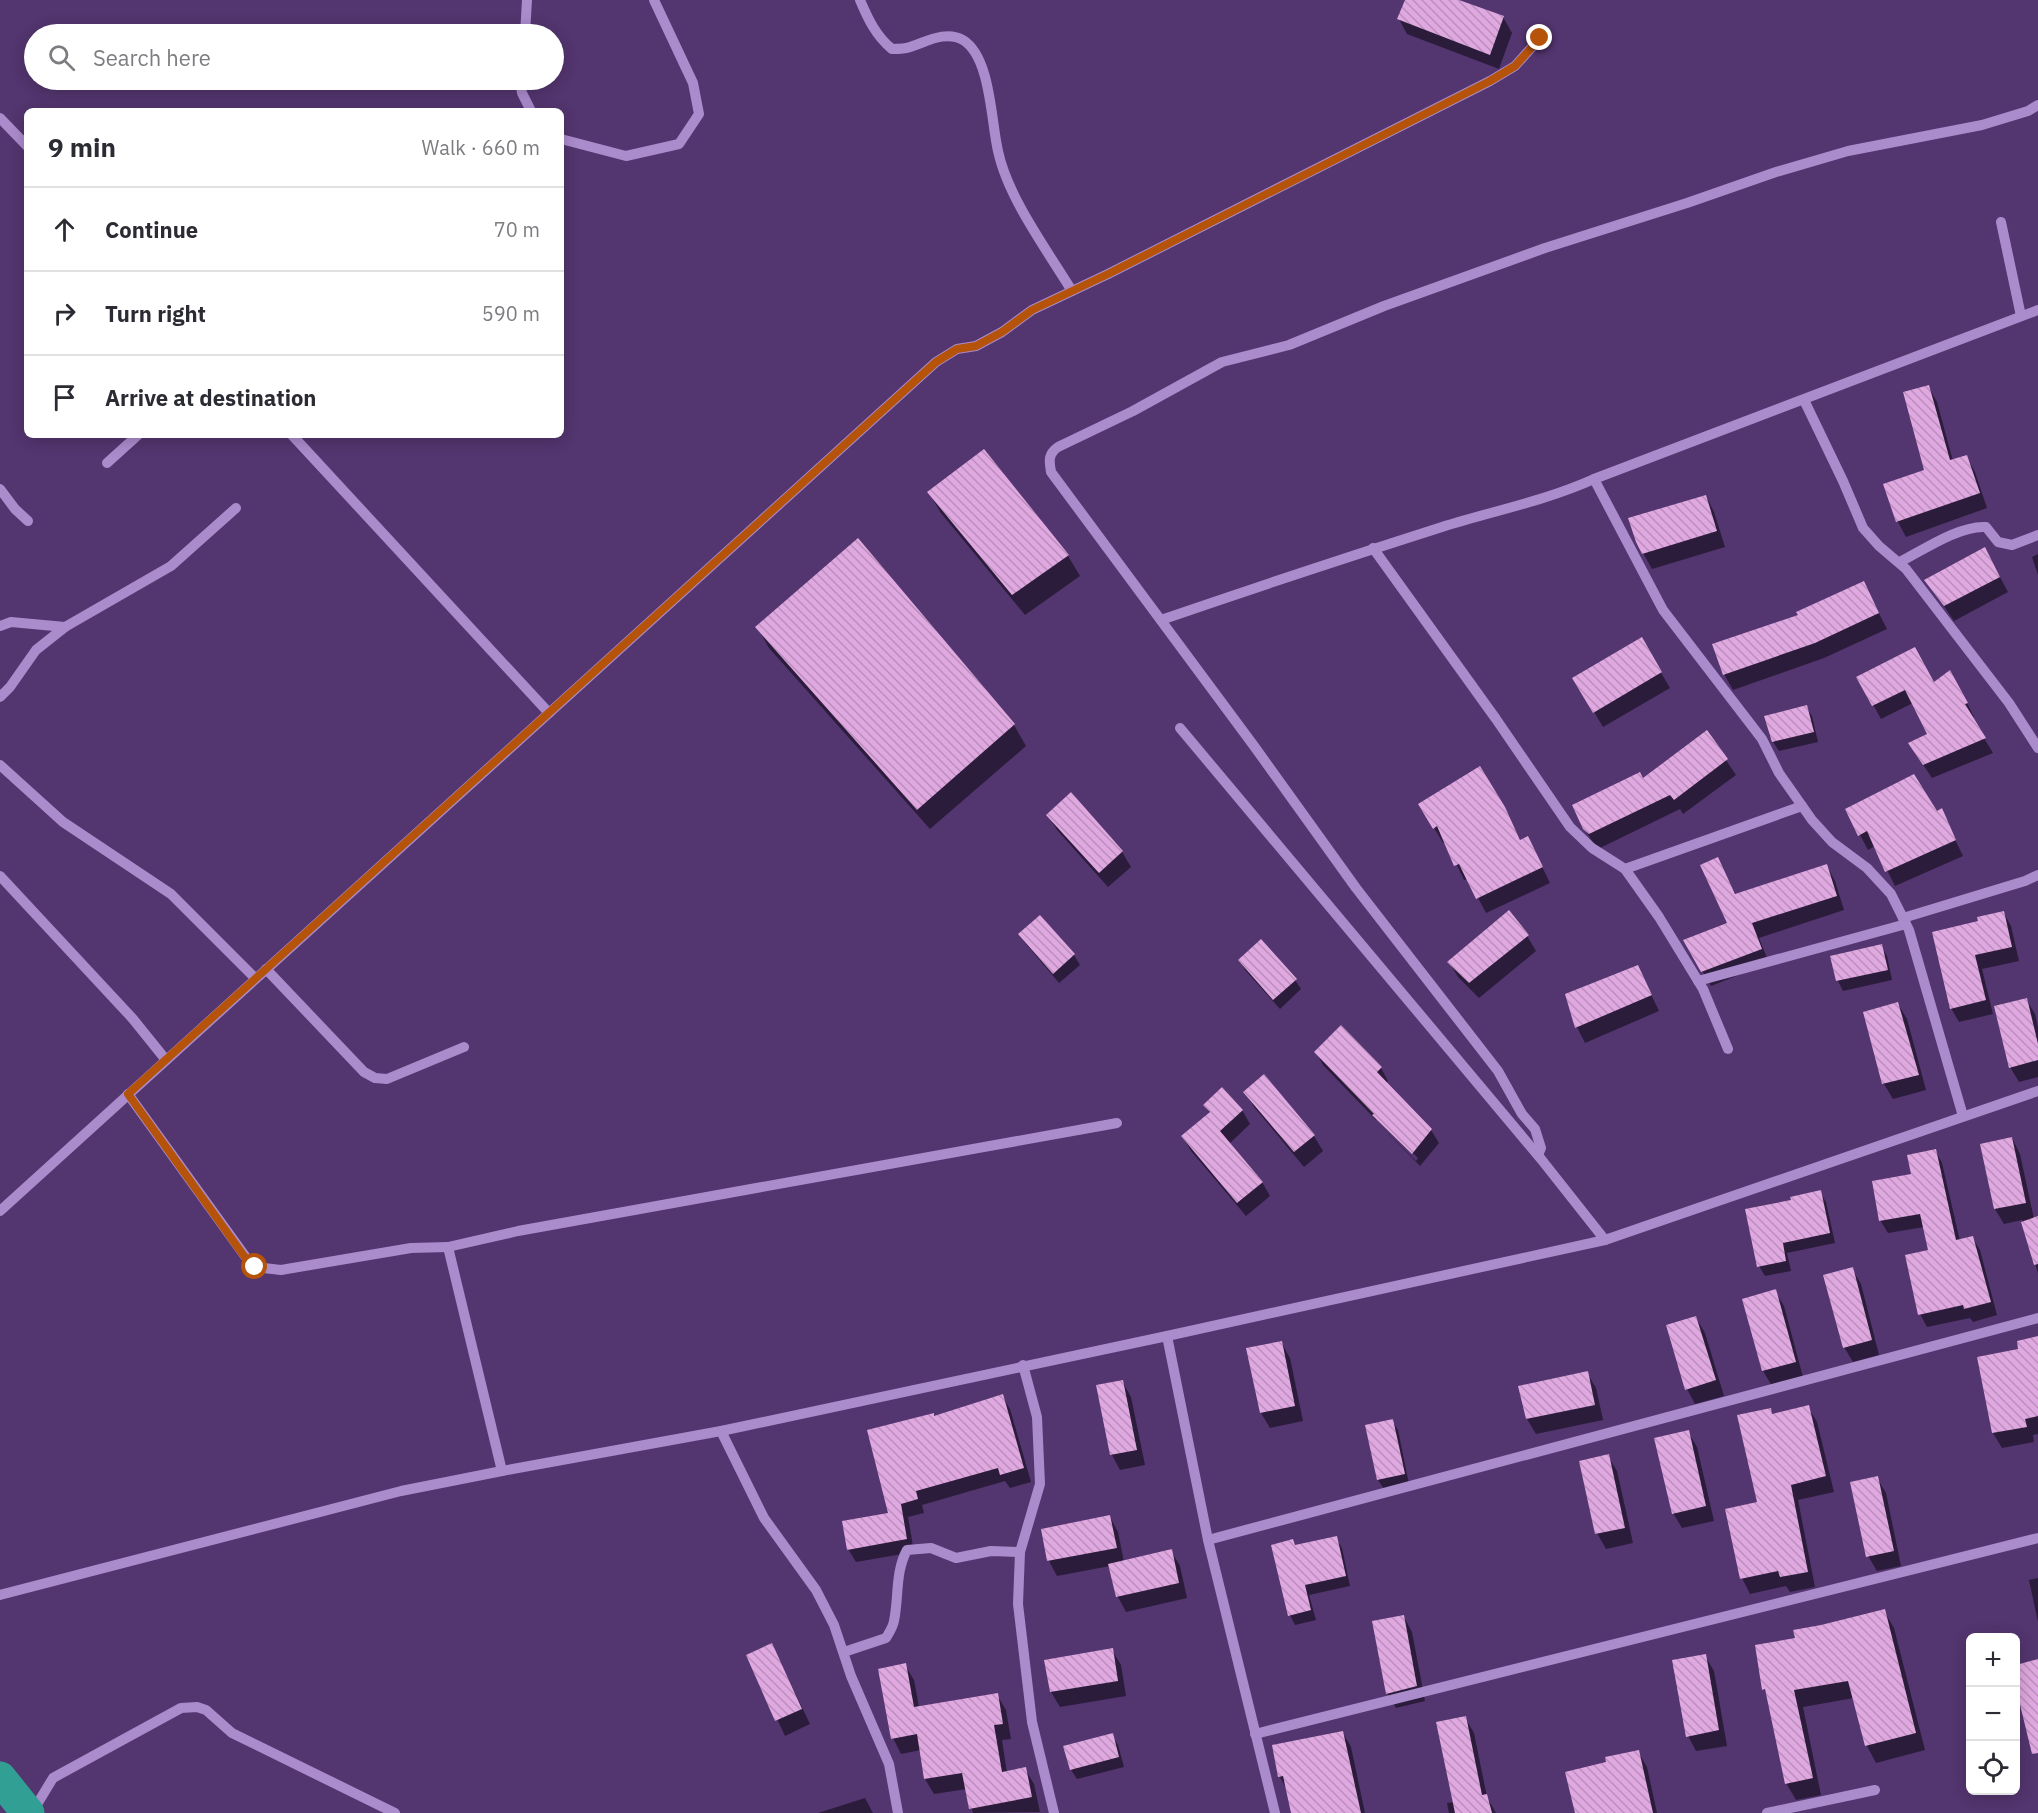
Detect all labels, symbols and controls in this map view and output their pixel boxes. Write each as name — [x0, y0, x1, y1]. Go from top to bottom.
search box — [24, 24, 564, 90]
route end — [1526, 24, 1552, 50]
icon: search — [45, 41, 78, 74]
text: Search here — [93, 43, 211, 72]
text: 9 min — [48, 130, 116, 164]
text: Walk · 660 m — [422, 134, 540, 161]
icon: ahead — [48, 213, 81, 246]
text: Continue — [105, 215, 198, 244]
text: 70 m — [494, 216, 540, 243]
icon: right — [48, 297, 81, 330]
text: Turn right — [105, 299, 206, 328]
text: 590 m — [482, 300, 540, 327]
icon: arrive — [48, 381, 81, 414]
text: Arrive at destination — [105, 383, 316, 412]
route start — [241, 1253, 267, 1279]
map controls — [1966, 1633, 2020, 1795]
button: + — [1966, 1633, 2020, 1687]
button: − — [1966, 1687, 2020, 1741]
button: locate — [1966, 1741, 2020, 1795]

